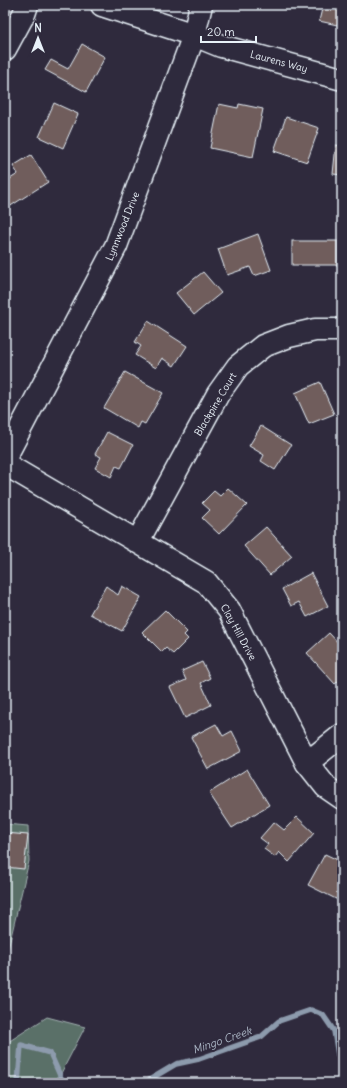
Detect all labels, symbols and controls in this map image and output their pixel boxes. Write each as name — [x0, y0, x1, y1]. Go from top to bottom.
north arrow — [18, 18, 58, 58]
scale bar — [201, 18, 256, 44]
text: N — [34, 21, 42, 35]
text: 20 m — [207, 24, 235, 39]
street label: Laurens Way — [249, 48, 309, 75]
street label: Lynnwood Drive — [103, 190, 142, 263]
street label: Blackpine Court — [191, 370, 240, 438]
street label: Clay Hill Drive — [218, 602, 259, 663]
water label: Mingo Creek — [191, 1023, 255, 1057]

